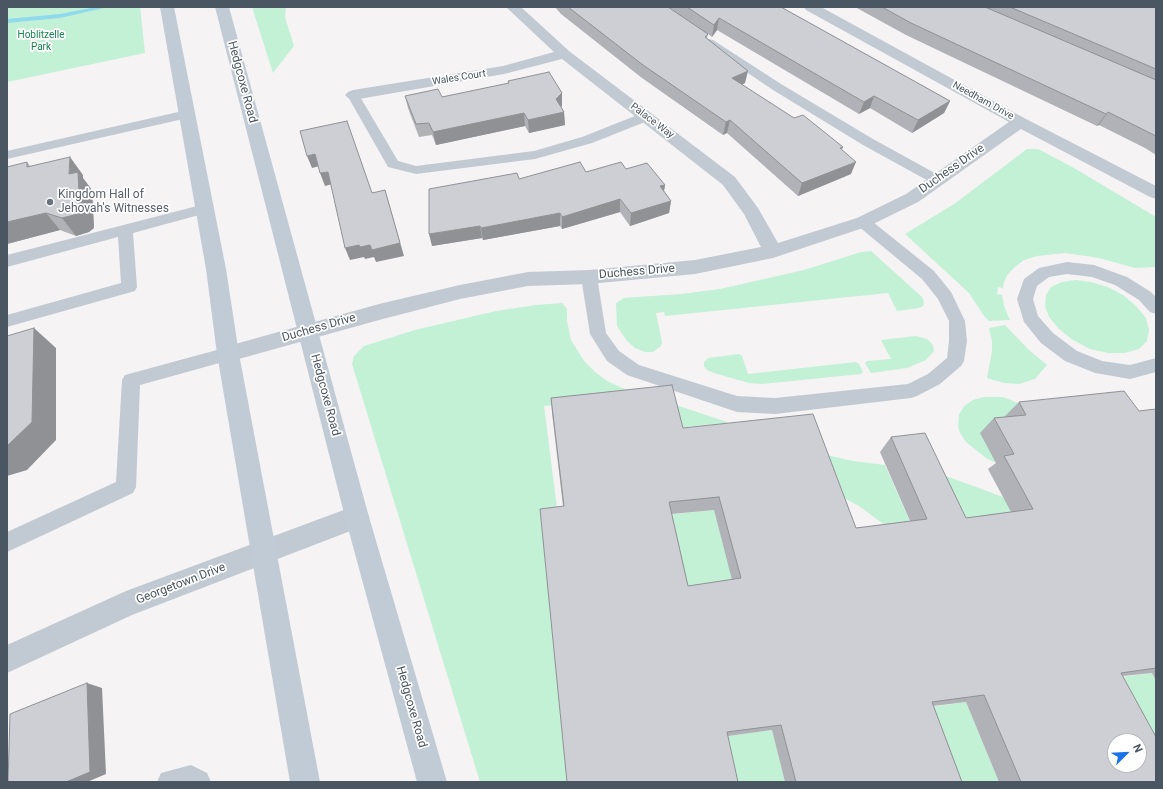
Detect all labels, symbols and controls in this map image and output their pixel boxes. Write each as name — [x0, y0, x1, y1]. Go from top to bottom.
park label: Hoblitzelle Park — [18, 29, 64, 52]
street label: Hedgcoxe Road — [224, 39, 260, 125]
street label: Wales Court — [431, 68, 487, 88]
street label: Needham Drive — [950, 79, 1016, 123]
street label: Palace Way — [628, 101, 676, 141]
street label: Duchess Drive — [917, 141, 987, 197]
place label: Kingdom Hall of Jehovah's Witnesses — [58, 188, 169, 216]
marker: Kingdom Hall of Jehovah's Witnesses — [45, 197, 55, 207]
street label: Duchess Drive — [598, 262, 676, 282]
street label: Duchess Drive — [280, 311, 358, 345]
street label: Hedgcoxe Road — [307, 352, 343, 438]
street label: Georgetown Drive — [134, 560, 228, 608]
street label: Hedgcoxe Road — [392, 665, 430, 749]
north arrow — [1107, 733, 1147, 773]
text: N — [1130, 742, 1145, 755]

